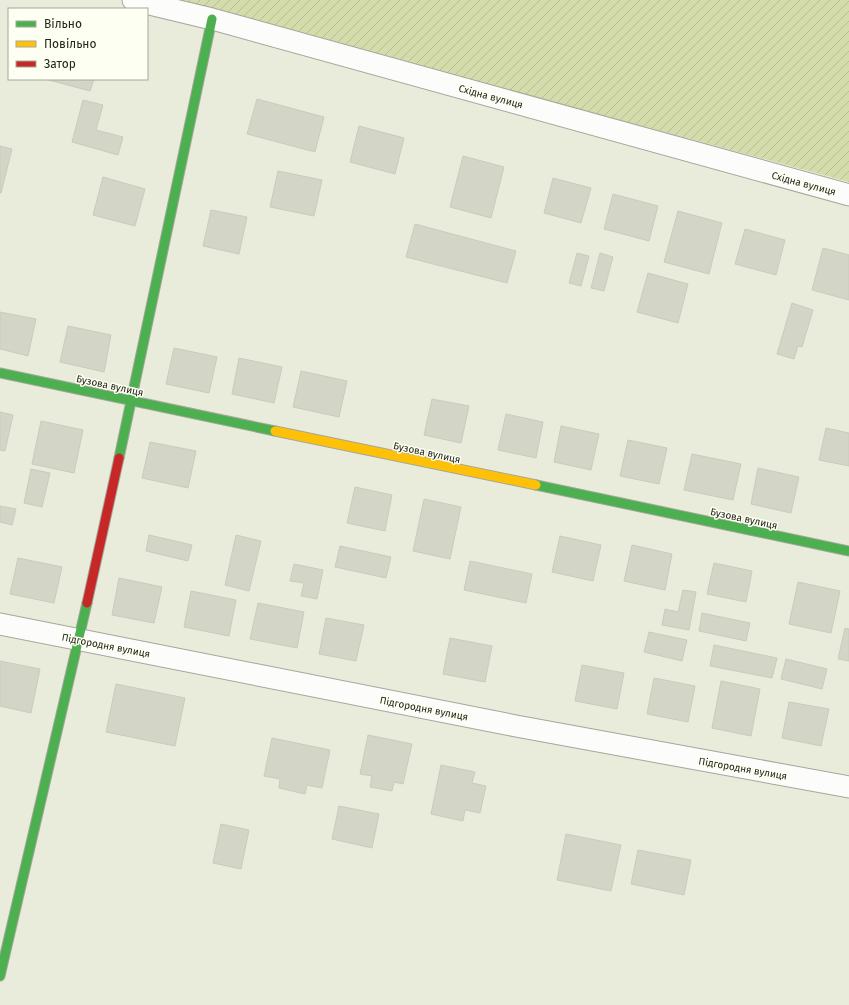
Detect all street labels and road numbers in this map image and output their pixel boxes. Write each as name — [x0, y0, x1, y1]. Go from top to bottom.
street label: Східна вулиця — [457, 82, 525, 111]
street label: Східна вулиця — [770, 169, 838, 198]
street label: Бузова вулиця — [75, 373, 145, 399]
street label: Бузова вулиця — [392, 440, 462, 466]
street label: Бузова вулиця — [709, 506, 779, 532]
street label: Підгородня вулиця — [61, 631, 151, 660]
street label: Підгородня вулиця — [379, 694, 469, 723]
street label: Підгородня вулиця — [698, 754, 788, 783]

